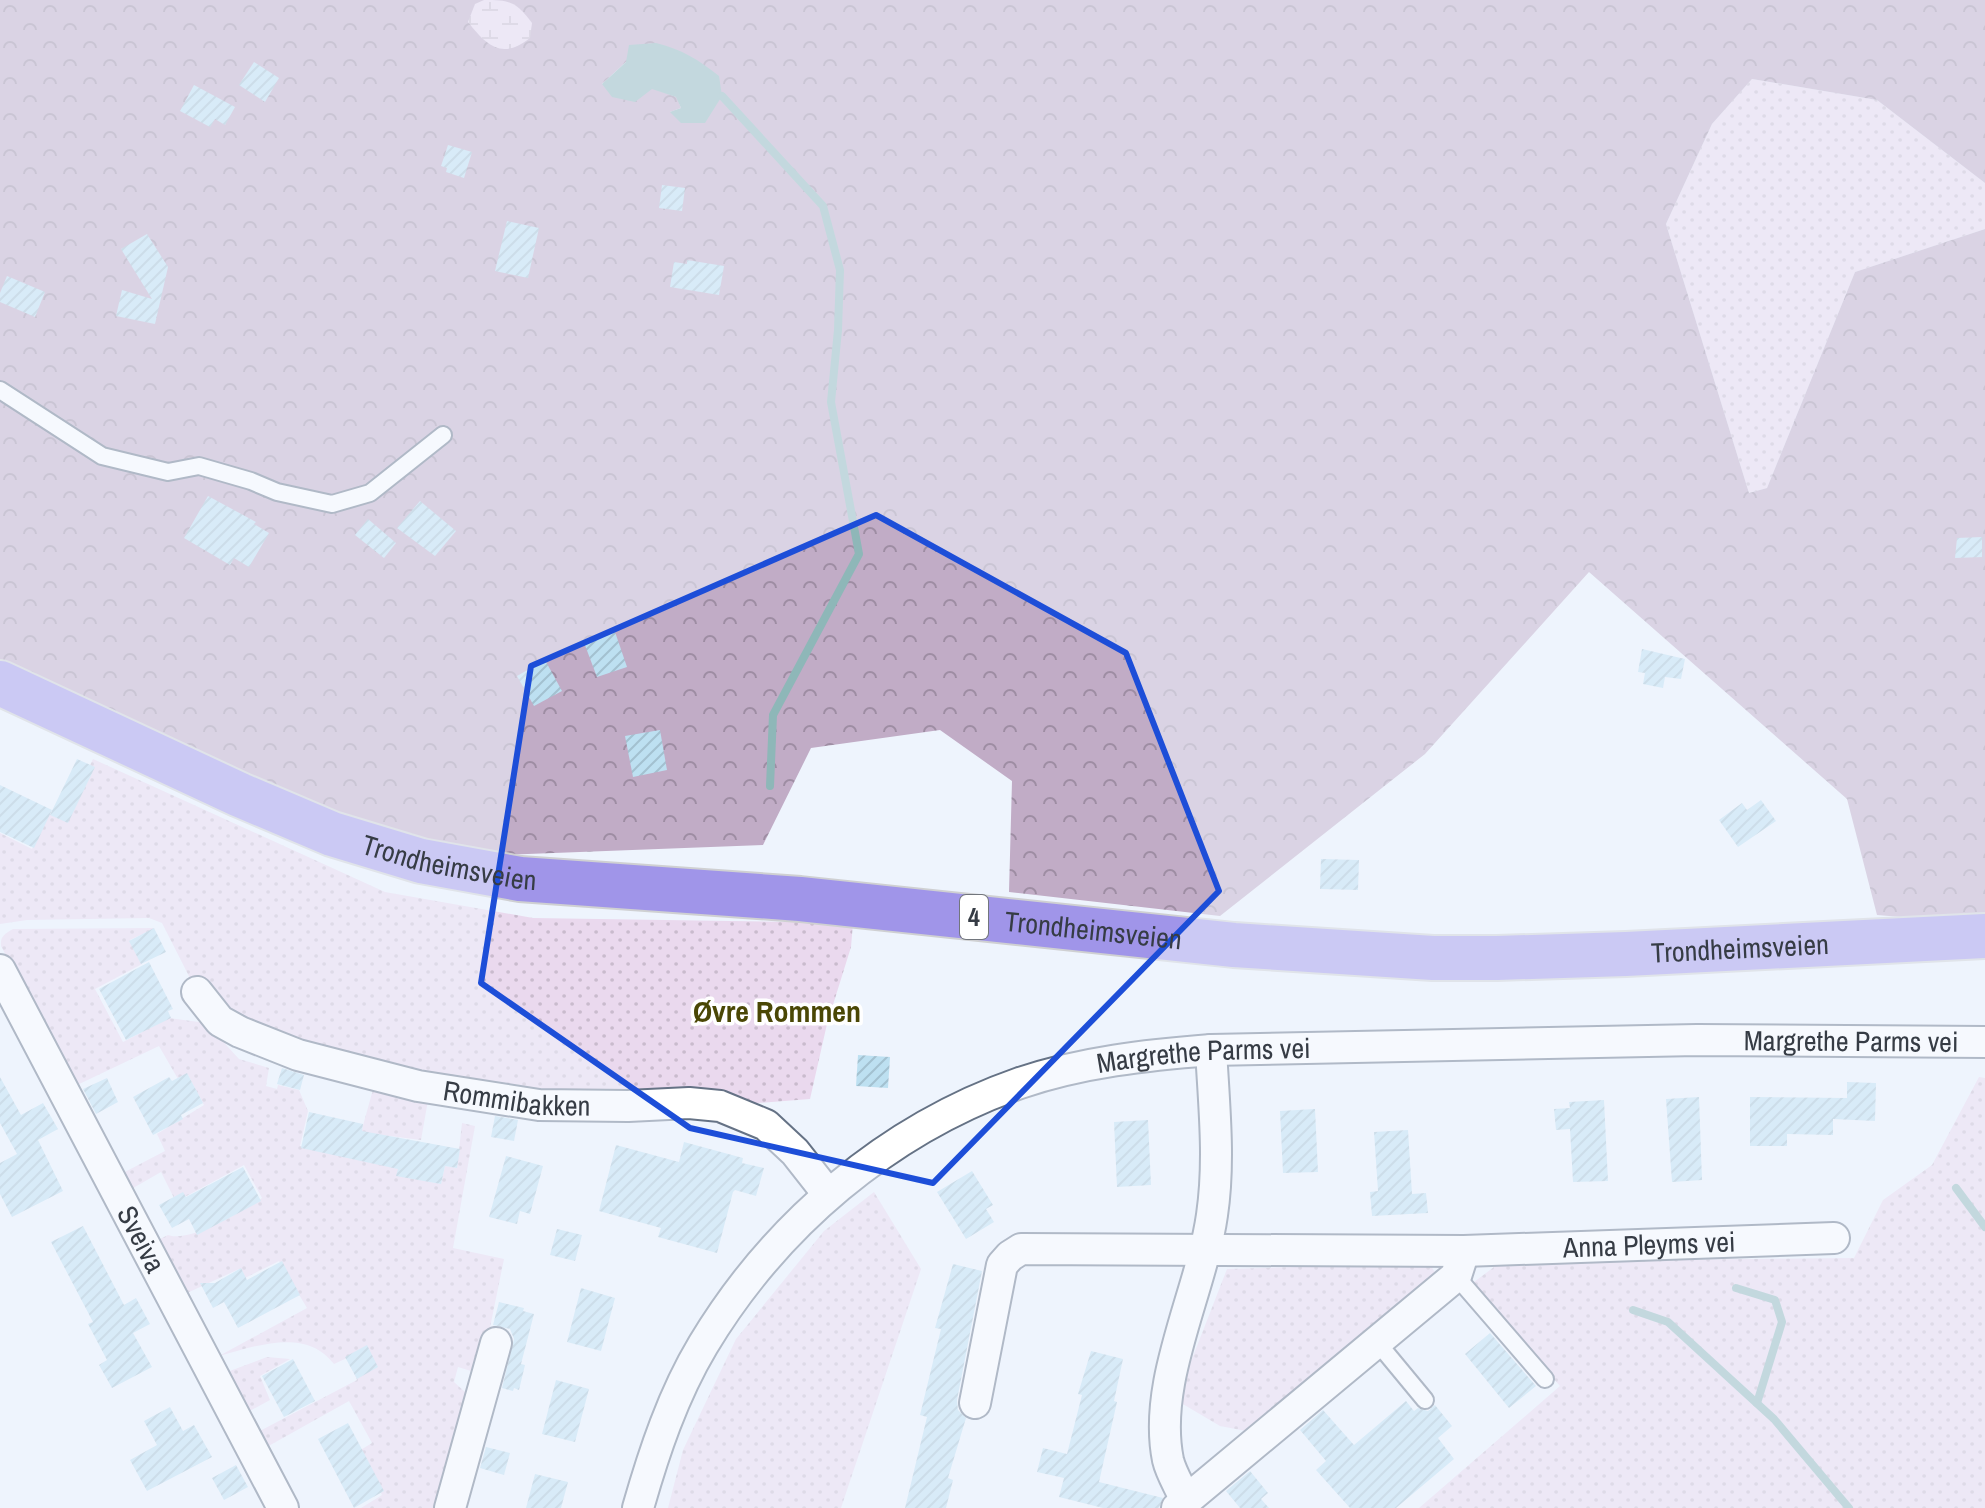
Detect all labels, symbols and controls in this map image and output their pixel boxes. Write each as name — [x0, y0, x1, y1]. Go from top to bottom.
street label: Trondheimsveien — [357, 825, 538, 899]
road number: 4 — [960, 895, 988, 939]
street label: Trondheimsveien — [1003, 902, 1184, 958]
street label: Trondheimsveien — [1650, 925, 1830, 972]
district label: Øvre Rommen — [693, 991, 861, 1031]
street label: Margrethe Parms vei — [1744, 1021, 1958, 1061]
street label: Margrethe Parms vei — [1094, 1029, 1311, 1082]
street label: Rommibakken — [441, 1071, 591, 1125]
street label: Sveiva — [108, 1199, 175, 1279]
street label: Anna Pleyms vei — [1561, 1222, 1736, 1267]

